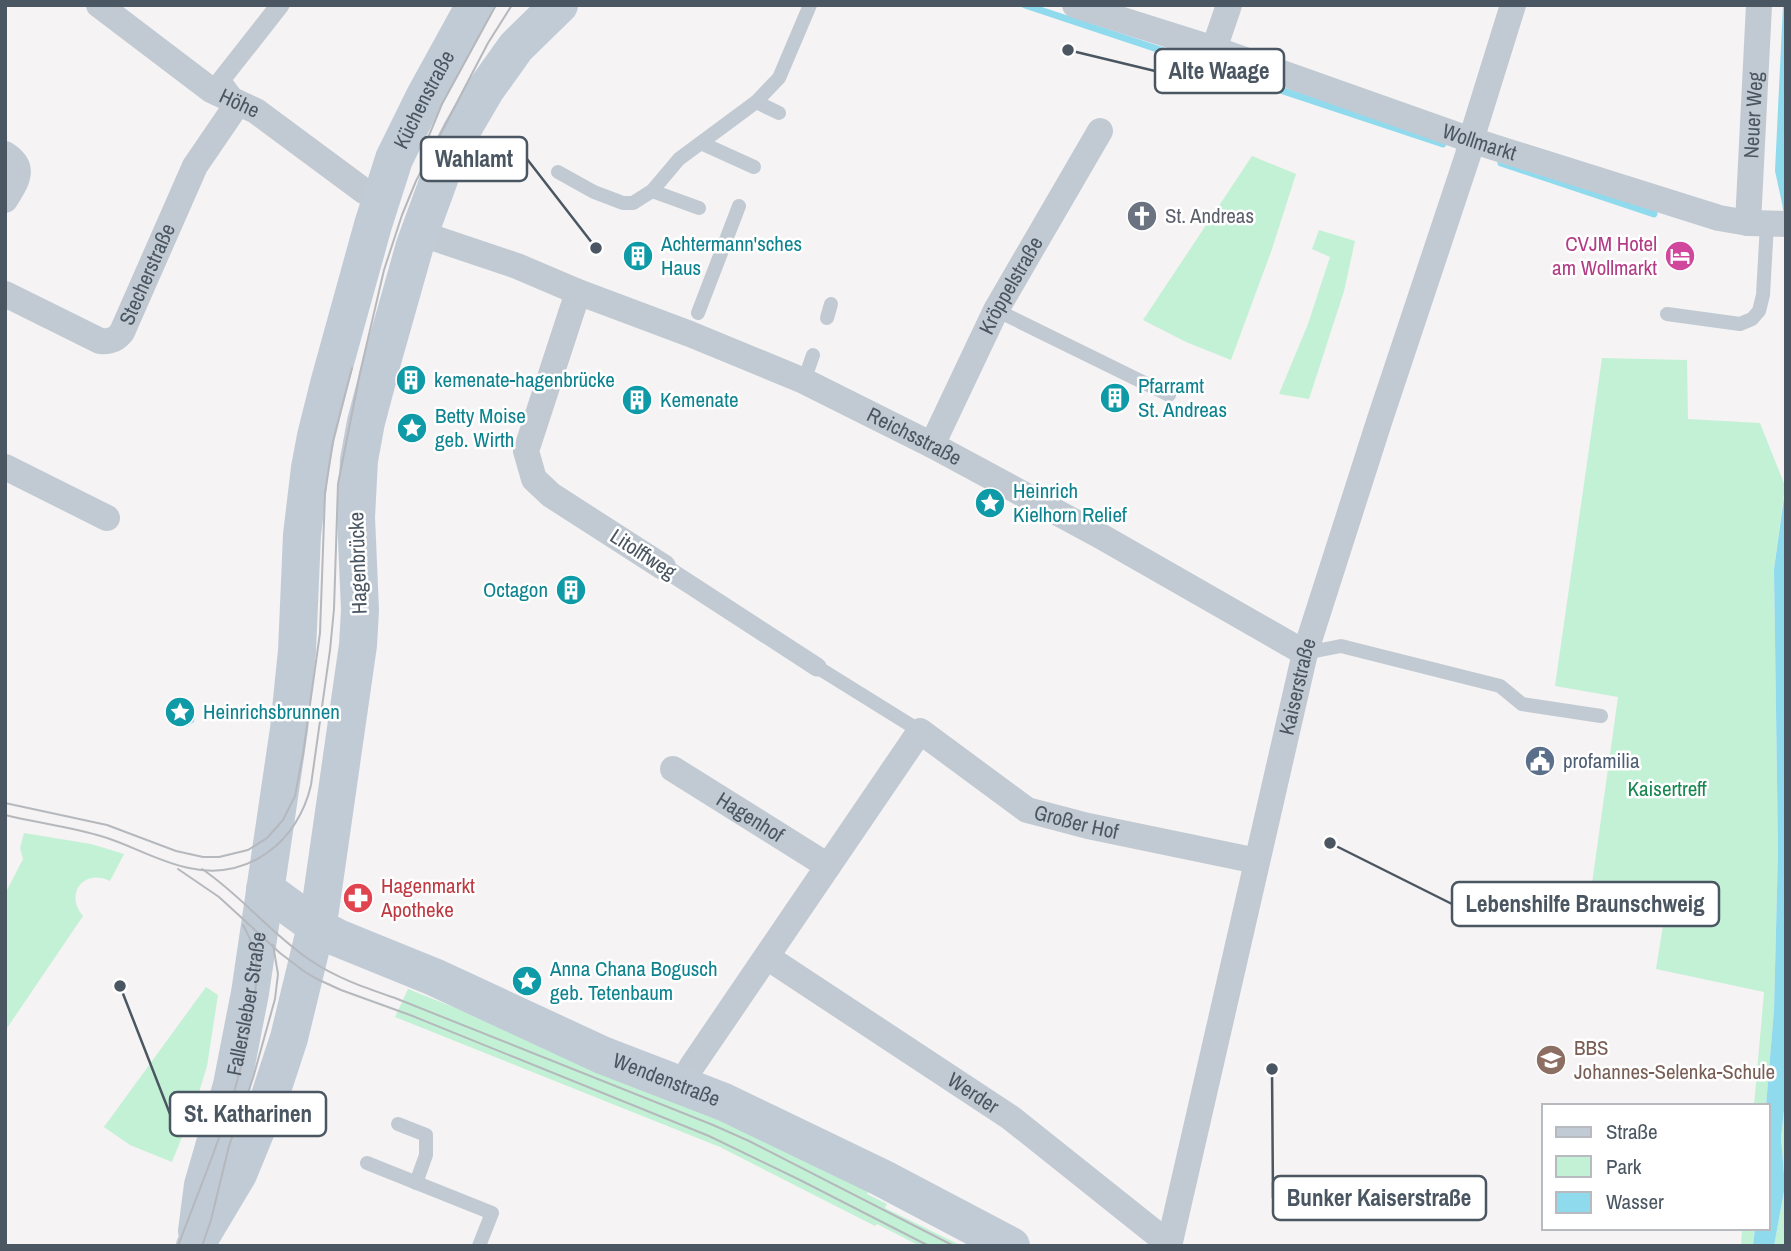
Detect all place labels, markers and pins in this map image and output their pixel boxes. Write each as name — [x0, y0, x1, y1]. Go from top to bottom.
callout: Alte Waage — [1155, 49, 1284, 93]
callout: Wahlamt — [421, 137, 527, 181]
church icon: St. Andreas — [1125, 199, 1159, 233]
place label: St. Andreas — [1165, 201, 1254, 230]
place label: Achtermann'sches Haus — [660, 229, 802, 282]
place label: CVJM Hotel am Wollmarkt — [1552, 229, 1657, 282]
building icon: Achtermann'sches Haus — [621, 239, 655, 273]
hotel icon: CVJM Hotel am Wollmarkt — [1663, 239, 1697, 273]
building icon: kemenate-hagenbrücke — [394, 363, 428, 397]
place label: kemenate-hagenbrücke — [434, 365, 615, 394]
place label: Pfarramt St. Andreas — [1138, 371, 1227, 424]
building icon: Pfarramt St. Andreas — [1098, 381, 1132, 415]
building icon: Kemenate — [620, 383, 654, 417]
place label: Kemenate — [660, 385, 739, 414]
place label: Betty Moise geb. Wirth — [435, 401, 526, 454]
place icon: Betty Moise geb. Wirth — [395, 411, 429, 445]
place label: Heinrich Kielhorn Relief — [1013, 476, 1127, 529]
place icon: Heinrich Kielhorn Relief — [973, 486, 1007, 520]
building icon: Octagon — [554, 573, 588, 607]
place label: Octagon — [483, 575, 548, 604]
place icon: Heinrichsbrunnen — [163, 695, 197, 729]
place label: Heinrichsbrunnen — [203, 697, 340, 726]
public building icon: profamilia — [1523, 744, 1557, 778]
place label: profamilia — [1563, 746, 1640, 775]
place label: Hagenmarkt Apotheke — [380, 871, 475, 924]
pharmacy icon: Hagenmarkt Apotheke — [341, 881, 375, 915]
callout: Lebenshilfe Braunschweig — [1452, 882, 1719, 926]
place label: Anna Chana Bogusch geb. Tetenbaum — [549, 954, 718, 1007]
place icon: Anna Chana Bogusch geb. Tetenbaum — [510, 964, 544, 998]
place label: BBS Johannes-Selenka-Schule — [1574, 1033, 1775, 1086]
school or university icon: BBS Johannes-Selenka-Schule — [1534, 1043, 1568, 1077]
callout: St. Katharinen — [170, 1092, 326, 1136]
callout: Bunker Kaiserstraße — [1273, 1176, 1486, 1220]

